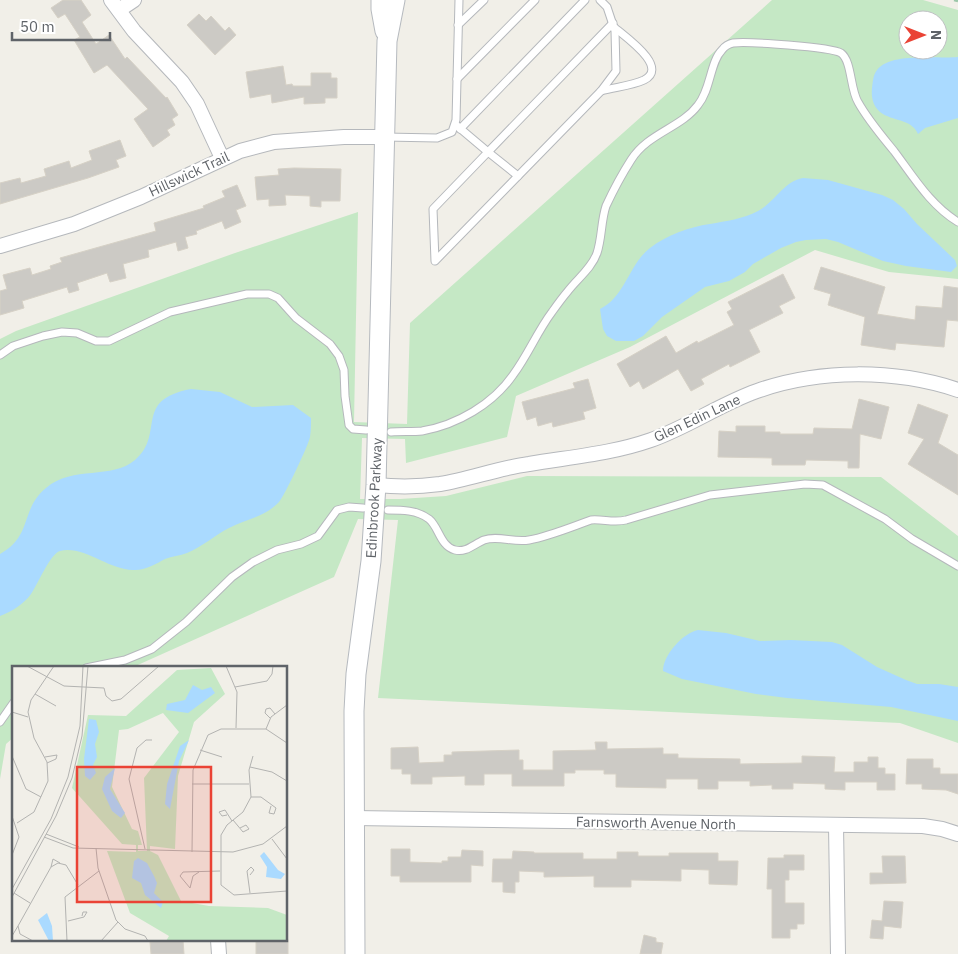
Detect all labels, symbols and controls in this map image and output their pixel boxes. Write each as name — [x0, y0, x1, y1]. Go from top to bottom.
scale bar — [12, 10, 110, 42]
north arrow — [898, 10, 948, 60]
text: 50 m — [20, 17, 55, 36]
text: N — [927, 30, 945, 40]
street label: Hillswick Trail — [146, 147, 232, 201]
street label: Glen Edin Lane — [651, 390, 743, 446]
street label: Edinbrook Parkway — [362, 437, 386, 559]
inset map — [12, 666, 288, 942]
street label: Farnsworth Avenue North — [576, 813, 736, 833]

